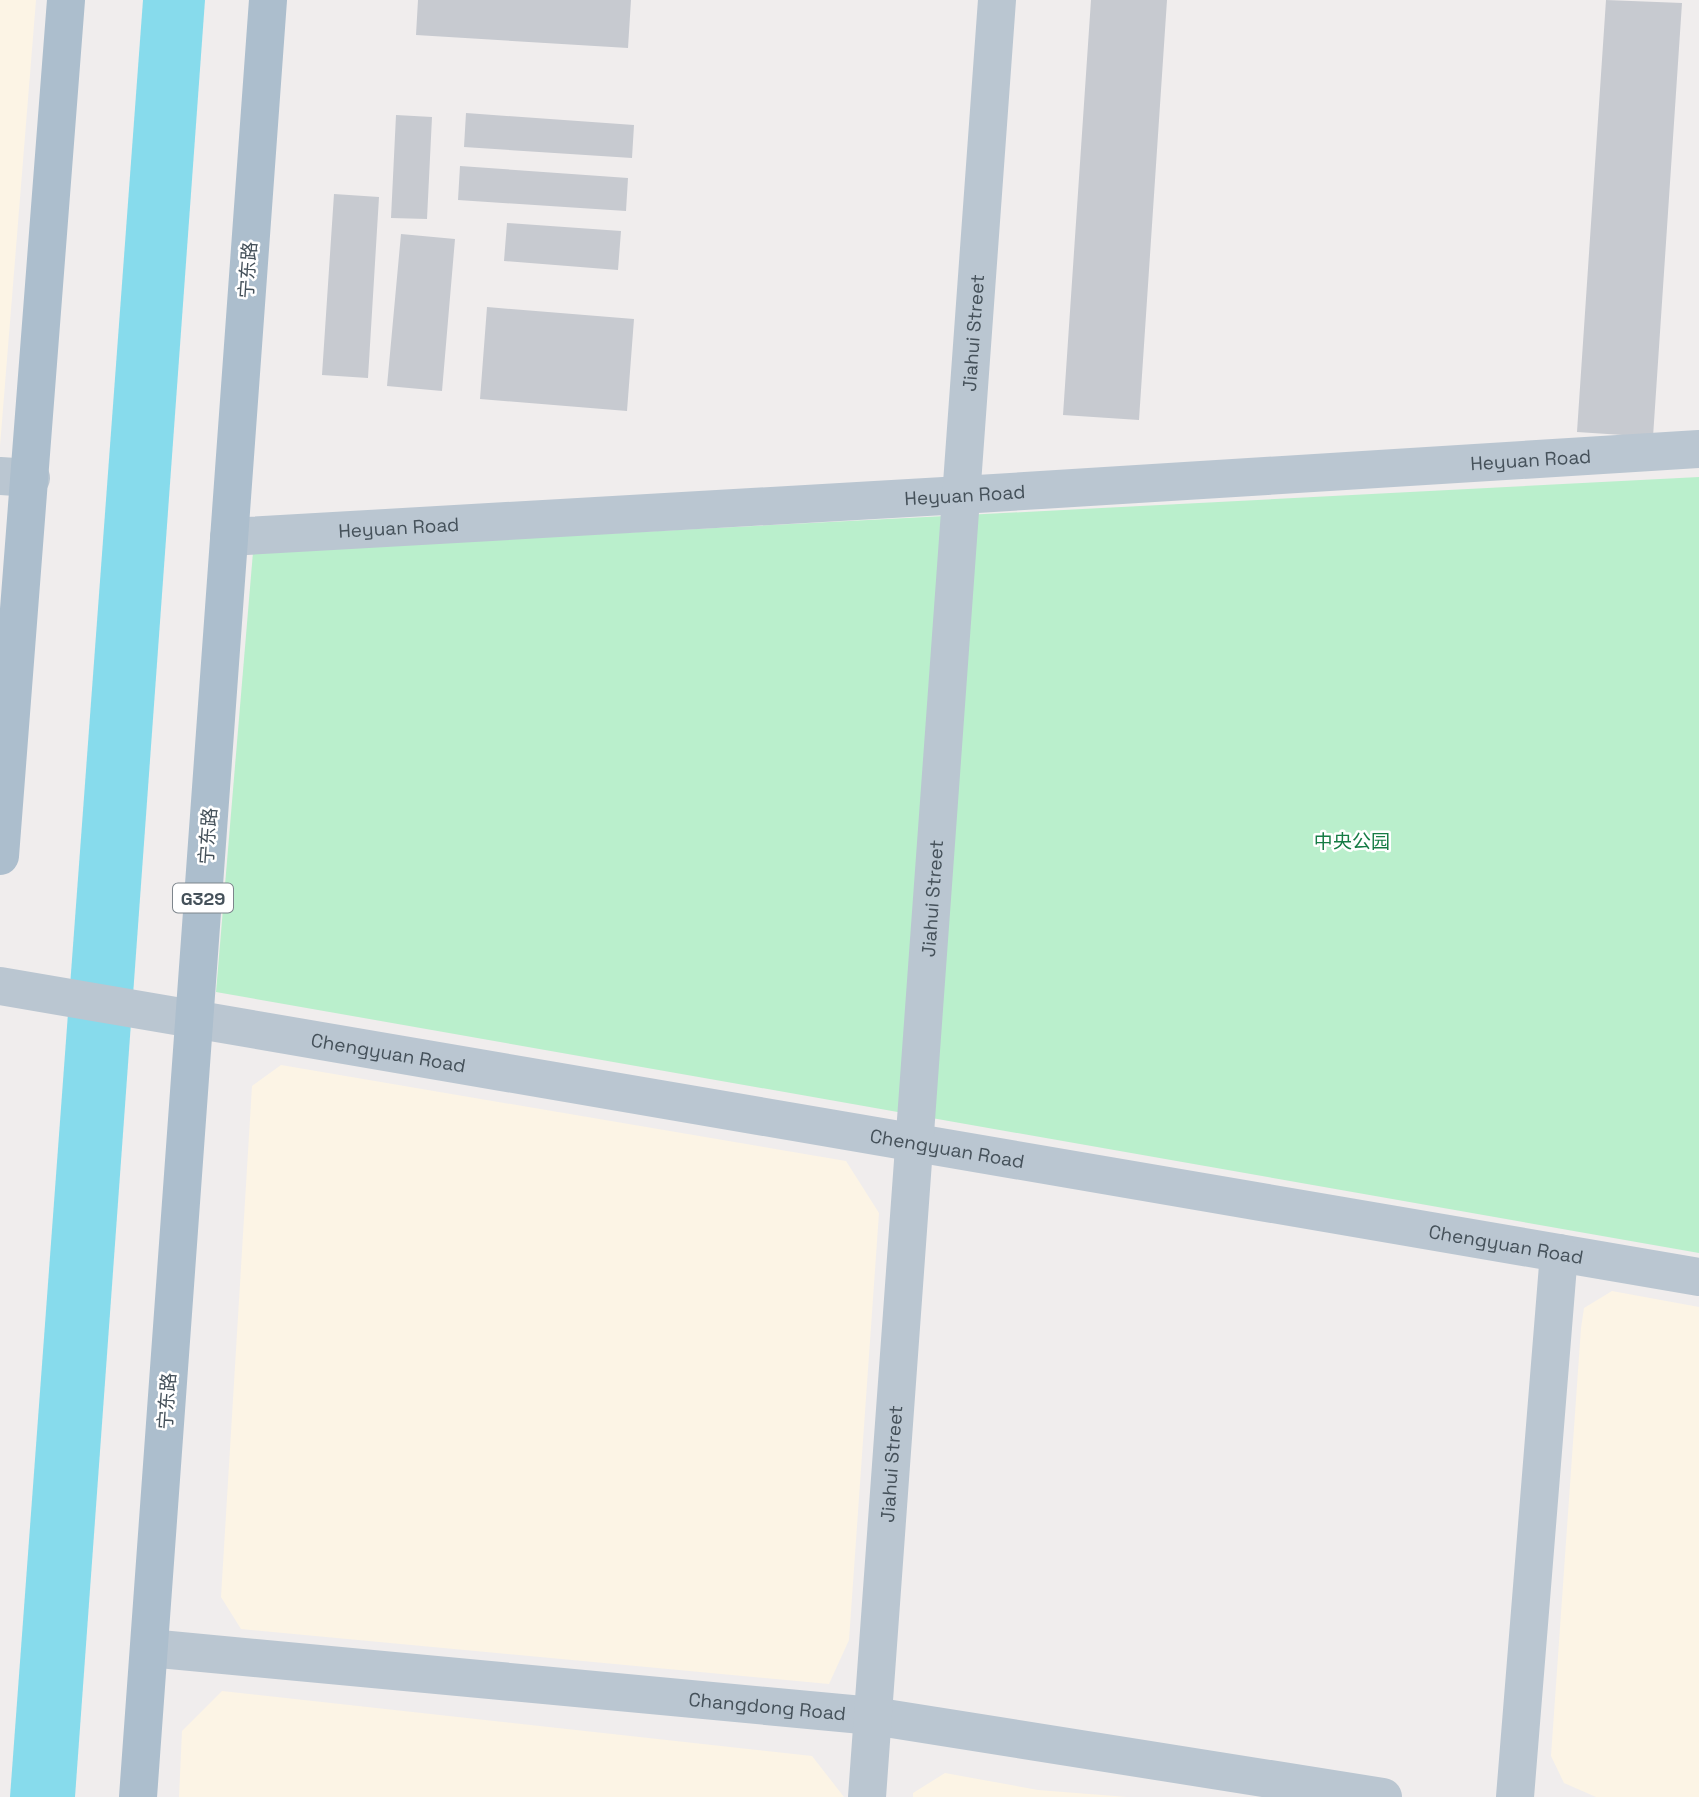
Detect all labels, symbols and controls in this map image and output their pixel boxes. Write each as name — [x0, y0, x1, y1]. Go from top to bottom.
street label: 宁东路 — [234, 241, 262, 299]
street label: Jiahui Street — [956, 273, 990, 392]
street label: Heyuan Road — [1469, 443, 1592, 476]
street label: Heyuan Road — [904, 479, 1026, 511]
street label: Heyuan Road — [338, 511, 460, 543]
street label: 宁东路 — [194, 807, 222, 865]
park label: 中央公园 — [1314, 829, 1390, 854]
street label: Jiahui Street — [915, 839, 949, 958]
road number: G329 — [173, 884, 233, 912]
street label: Chengyuan Road — [309, 1027, 468, 1078]
street label: Chengyuan Road — [868, 1123, 1026, 1174]
street label: Chengyuan Road — [1427, 1218, 1585, 1269]
street label: 宁东路 — [153, 1372, 181, 1430]
street label: Jiahui Street — [874, 1404, 908, 1523]
street label: Changdong Road — [687, 1686, 847, 1726]

